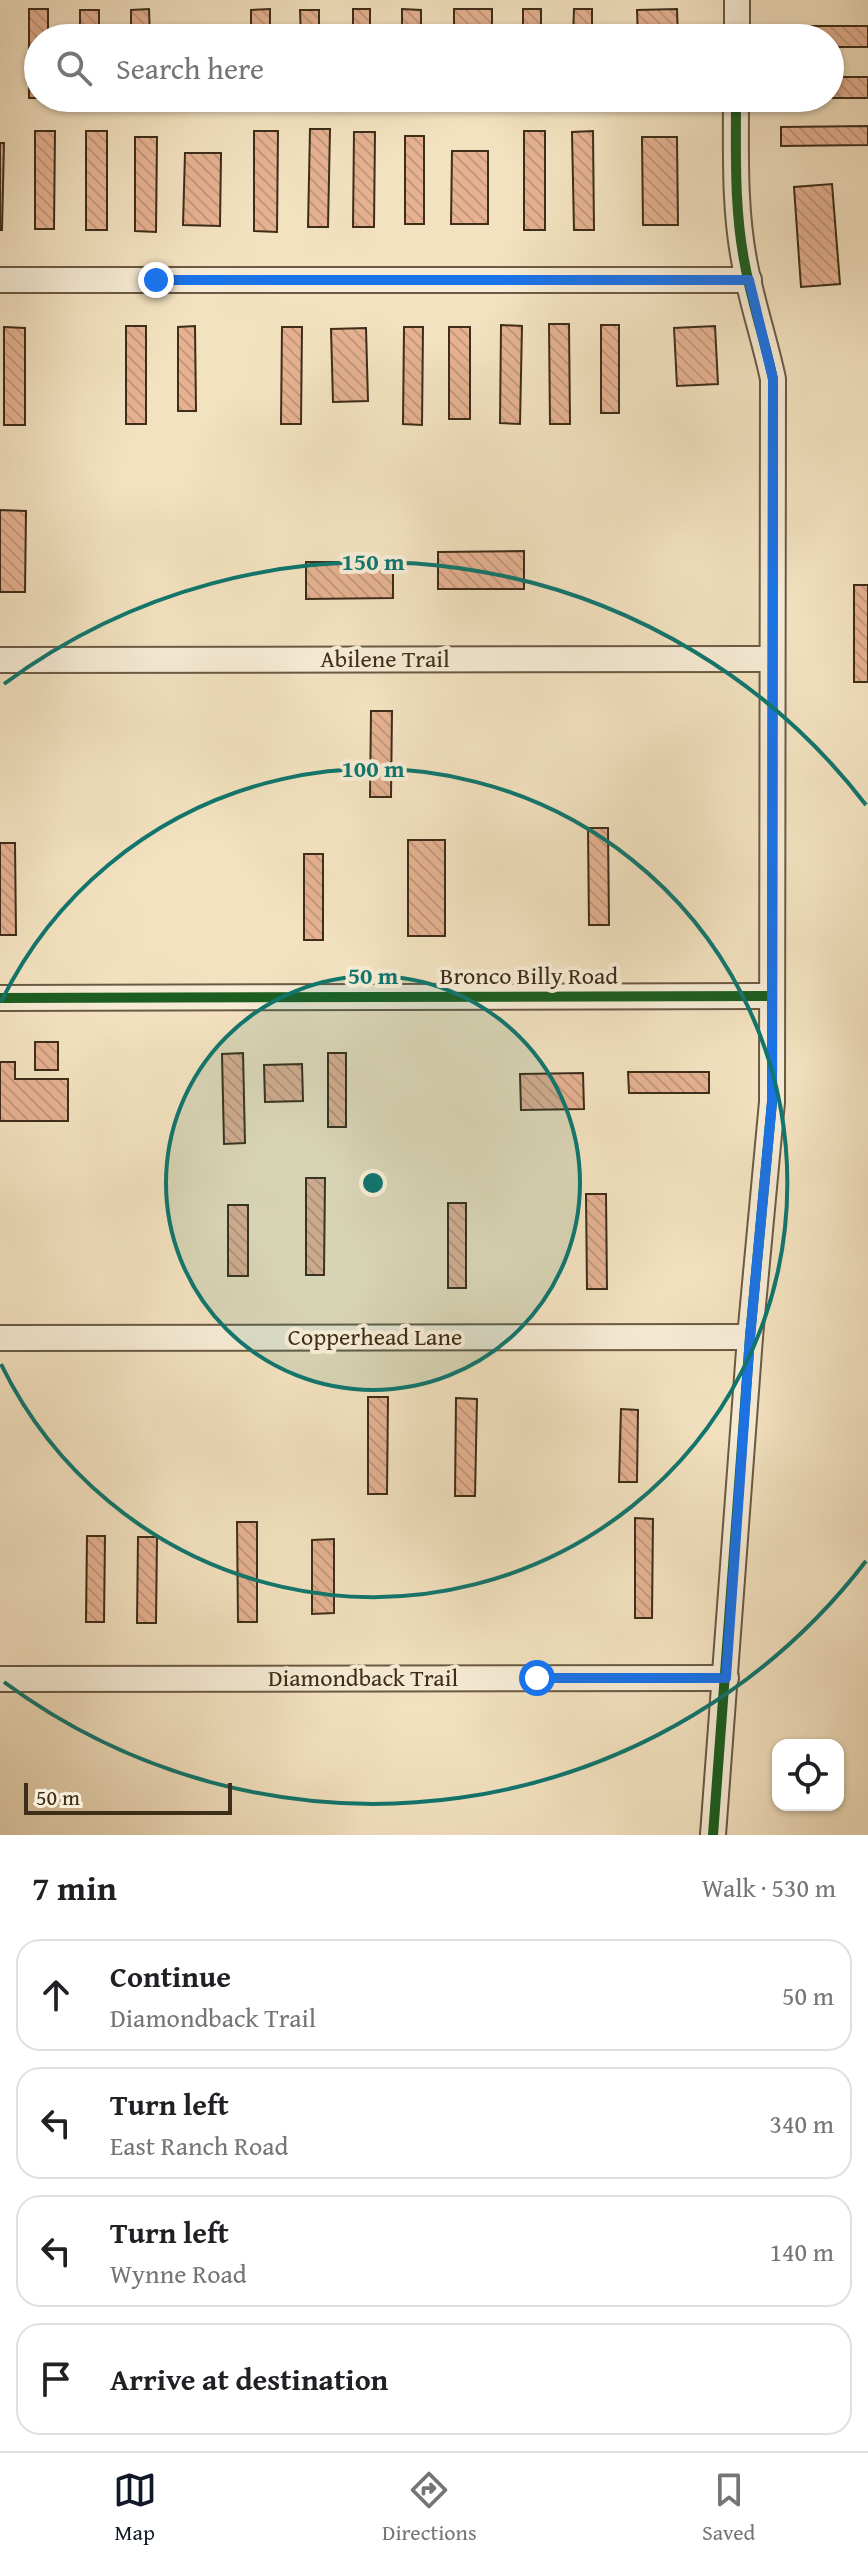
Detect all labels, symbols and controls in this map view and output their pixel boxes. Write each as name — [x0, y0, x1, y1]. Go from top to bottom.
search box — [24, 24, 844, 112]
icon: search — [52, 46, 96, 90]
text: Search here — [116, 46, 264, 90]
route end — [138, 262, 174, 298]
text: 150 m — [341, 544, 405, 579]
street label: Abilene Trail — [320, 641, 450, 676]
text: 100 m — [341, 751, 405, 786]
text: 50 m — [348, 958, 399, 993]
street label: Bronco Billy Road — [440, 958, 618, 993]
centre of rings — [359, 1169, 387, 1197]
street label: Copperhead Lane — [288, 1319, 462, 1354]
street label: Diamondback Trail — [268, 1660, 458, 1695]
route start — [519, 1660, 555, 1696]
map controls — [772, 1739, 844, 1811]
button: locate — [772, 1739, 844, 1811]
scale bar — [24, 1779, 232, 1815]
text: 50 m — [36, 1781, 80, 1813]
text: 7 min — [32, 1863, 117, 1912]
text: Walk · 530 m — [702, 1868, 836, 1907]
text: Continue — [110, 1954, 231, 1998]
icon: ahead — [34, 1973, 78, 2017]
text: 50 m — [782, 1976, 834, 2015]
text: Diamondback Trail — [110, 1998, 316, 2037]
text: Turn left — [110, 2082, 229, 2126]
icon: left — [34, 2101, 78, 2145]
text: 340 m — [769, 2104, 834, 2143]
text: East Ranch Road — [110, 2126, 288, 2165]
text: Turn left — [110, 2210, 229, 2254]
icon: left — [34, 2229, 78, 2273]
text: 140 m — [769, 2232, 834, 2271]
text: Wynne Road — [110, 2254, 247, 2293]
icon: arrive — [34, 2357, 78, 2401]
text: Arrive at destination — [110, 2357, 388, 2401]
tab: Map — [113, 2468, 157, 2548]
tab: Directions — [382, 2468, 477, 2548]
tab: Saved — [702, 2468, 755, 2548]

